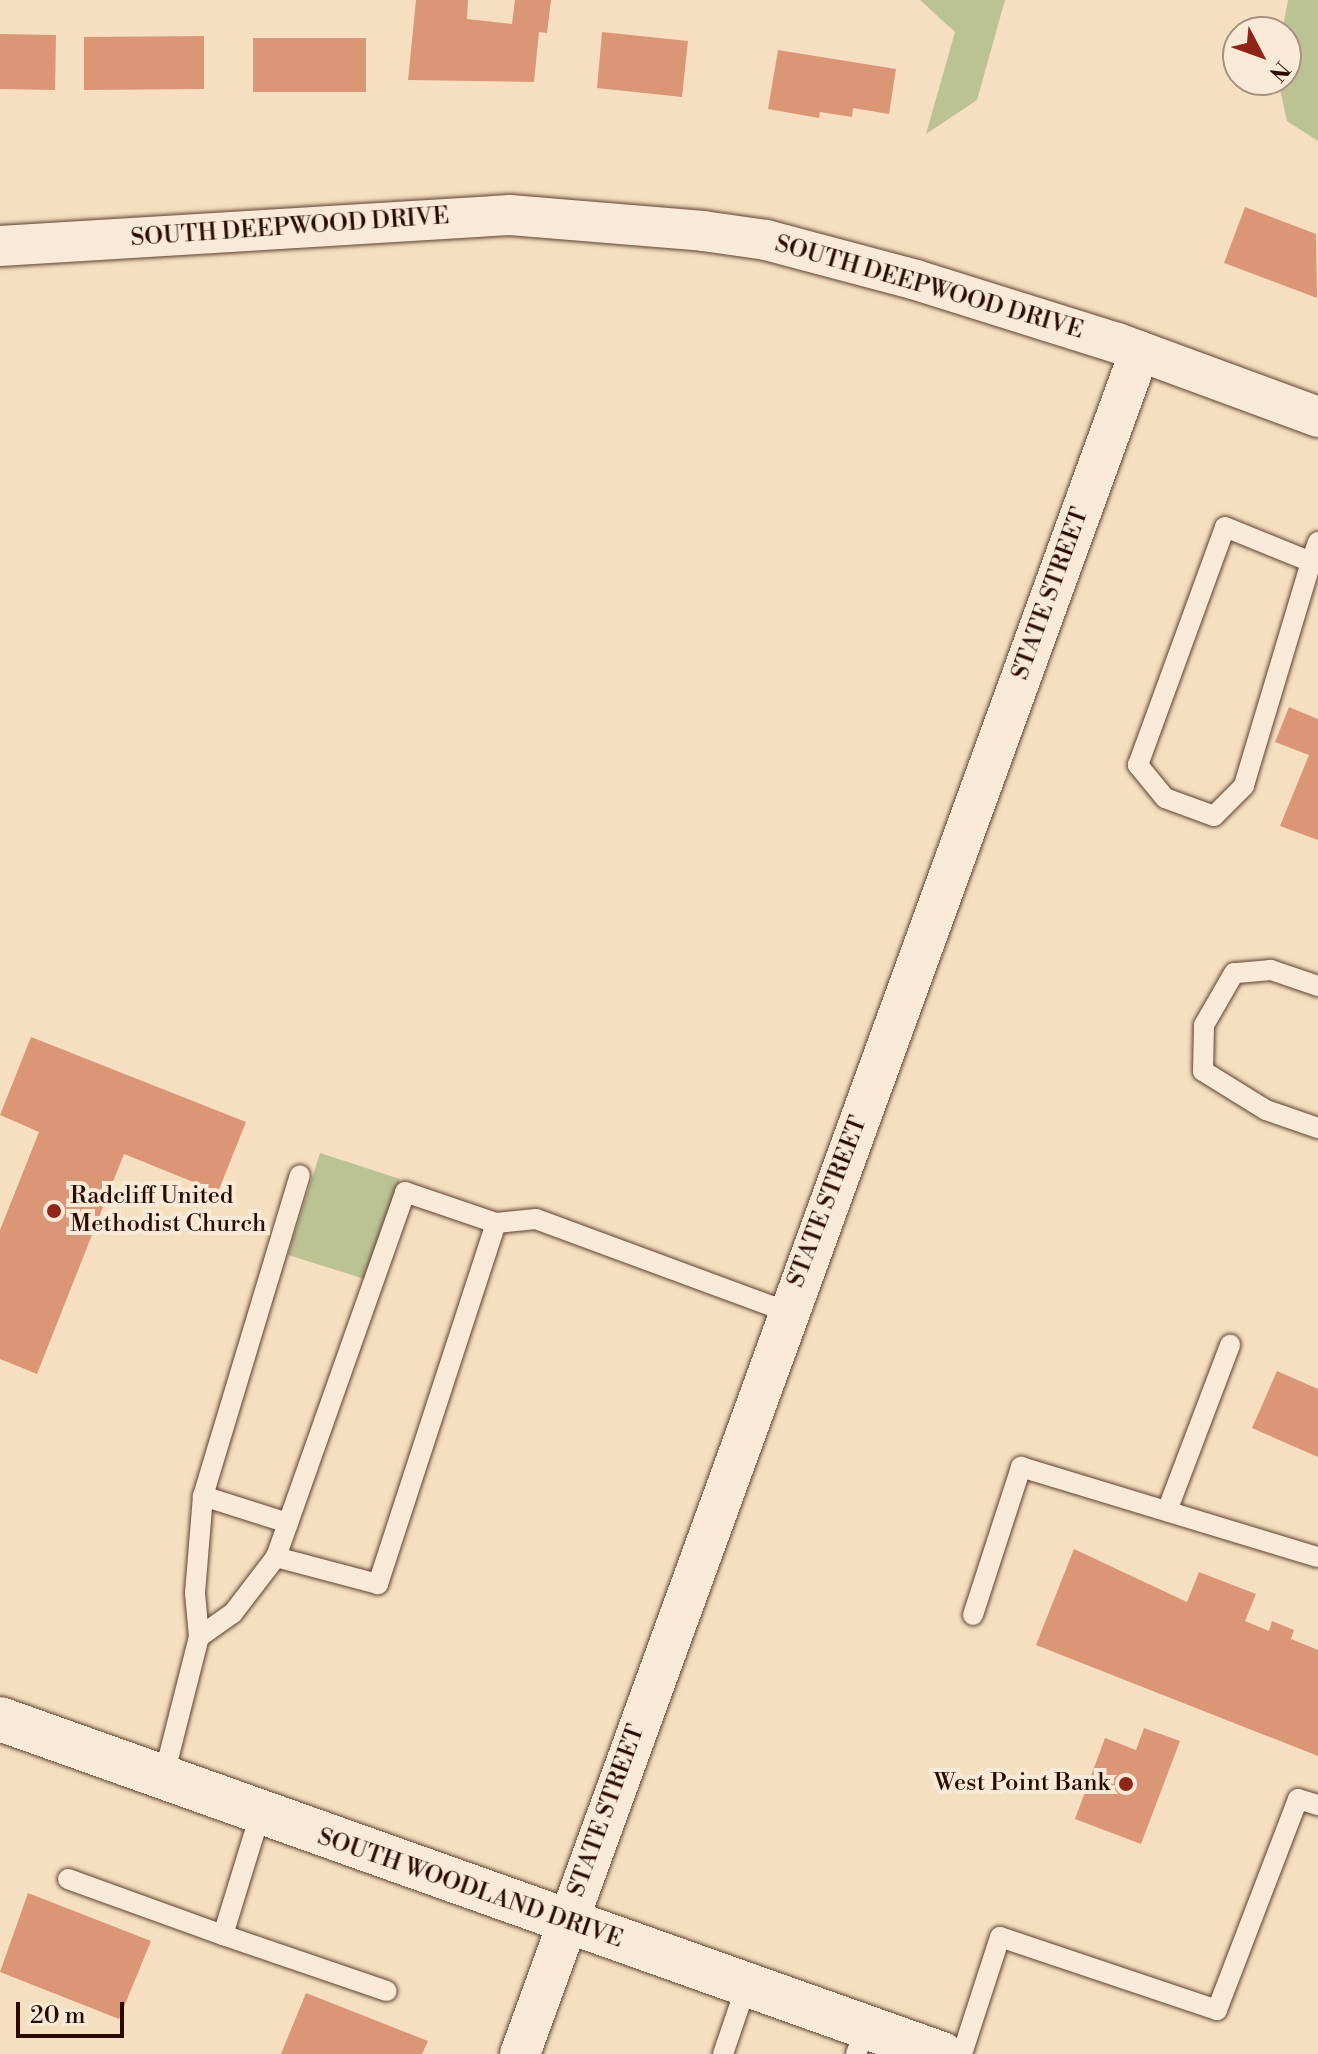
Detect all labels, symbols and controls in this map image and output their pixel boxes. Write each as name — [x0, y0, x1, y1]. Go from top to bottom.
north arrow — [1222, 16, 1302, 96]
text: N — [1263, 55, 1295, 86]
street label: SOUTH DEEPWOOD DRIVE — [130, 202, 450, 254]
street label: SOUTH DEEPWOOD DRIVE — [772, 230, 1086, 346]
street label: STATE STREET — [1007, 504, 1095, 684]
street label: STATE STREET — [782, 1112, 874, 1292]
place label: Radcliff United Methodist Church — [70, 1183, 266, 1239]
marker: Radcliff United Methodist Church — [45, 1202, 63, 1220]
street label: STATE STREET — [563, 1721, 651, 1901]
place label: West Point Bank — [934, 1770, 1110, 1798]
marker: West Point Bank — [1117, 1775, 1135, 1793]
street label: SOUTH WOODLAND DRIVE — [314, 1823, 626, 1955]
scale bar — [20, 1986, 128, 2036]
text: 20 m — [30, 2001, 86, 2031]

